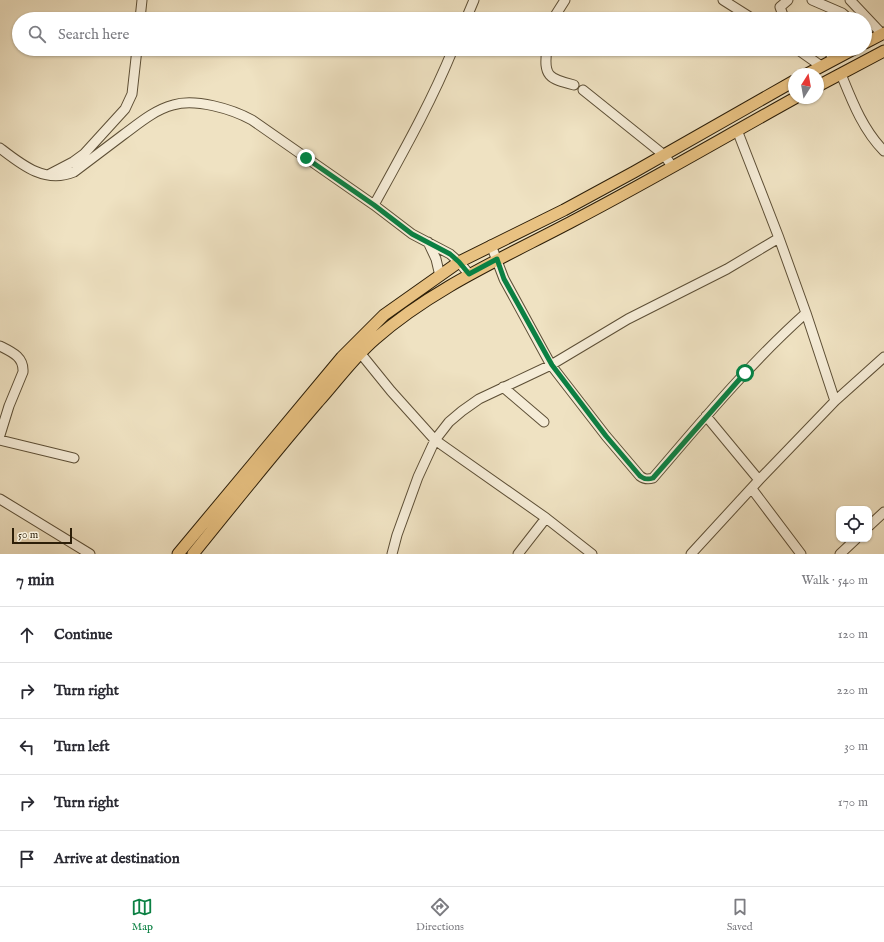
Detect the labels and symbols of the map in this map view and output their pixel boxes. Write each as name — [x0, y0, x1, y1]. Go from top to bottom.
north arrow — [788, 68, 824, 104]
route end — [297, 149, 315, 167]
route start — [736, 364, 754, 382]
scale bar — [12, 526, 72, 545]

